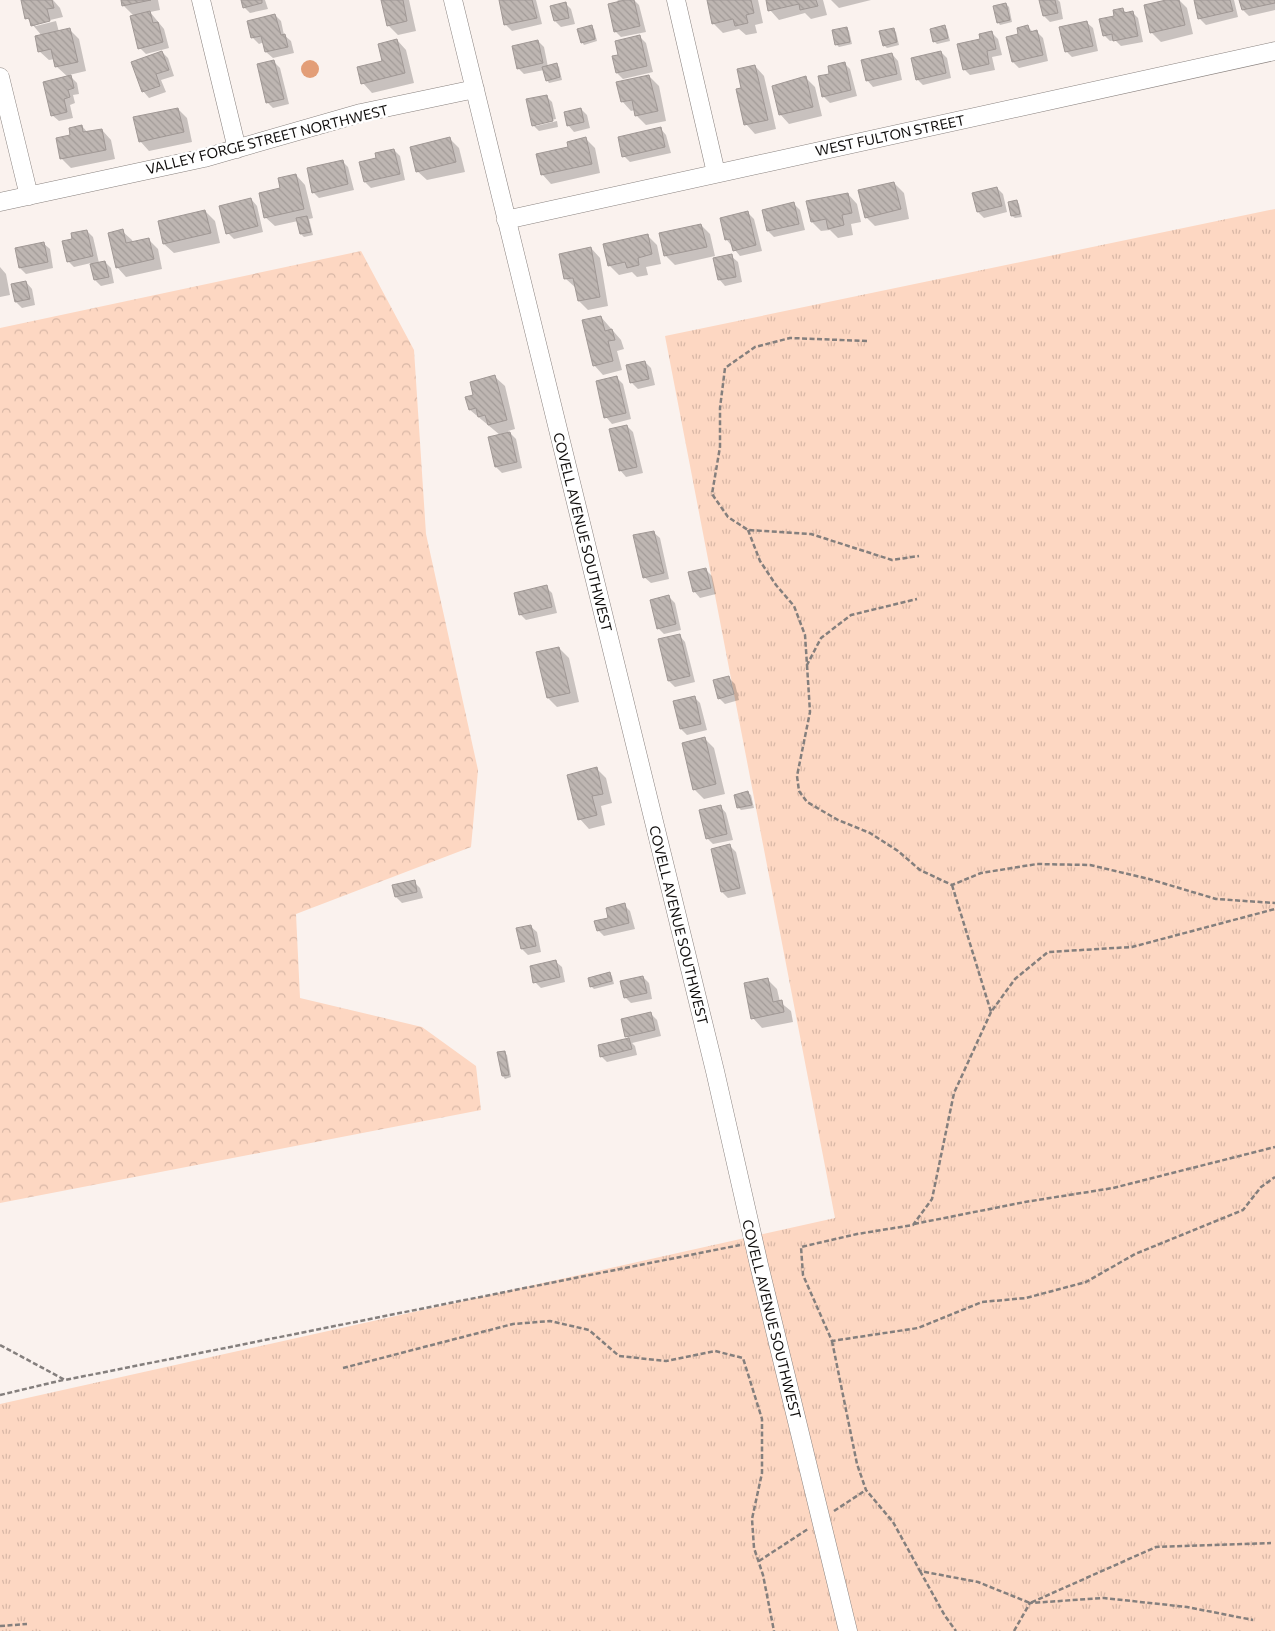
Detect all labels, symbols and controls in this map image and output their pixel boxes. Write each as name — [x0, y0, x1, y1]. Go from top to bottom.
street label: VALLEY FORGE STREET NORTHWEST — [144, 101, 390, 177]
street label: WEST FULTON STREET — [814, 111, 966, 159]
street label: COVELL AVENUE SOUTHWEST — [550, 431, 616, 633]
street label: COVELL AVENUE SOUTHWEST — [646, 824, 712, 1026]
street label: COVELL AVENUE SOUTHWEST — [739, 1218, 805, 1420]

